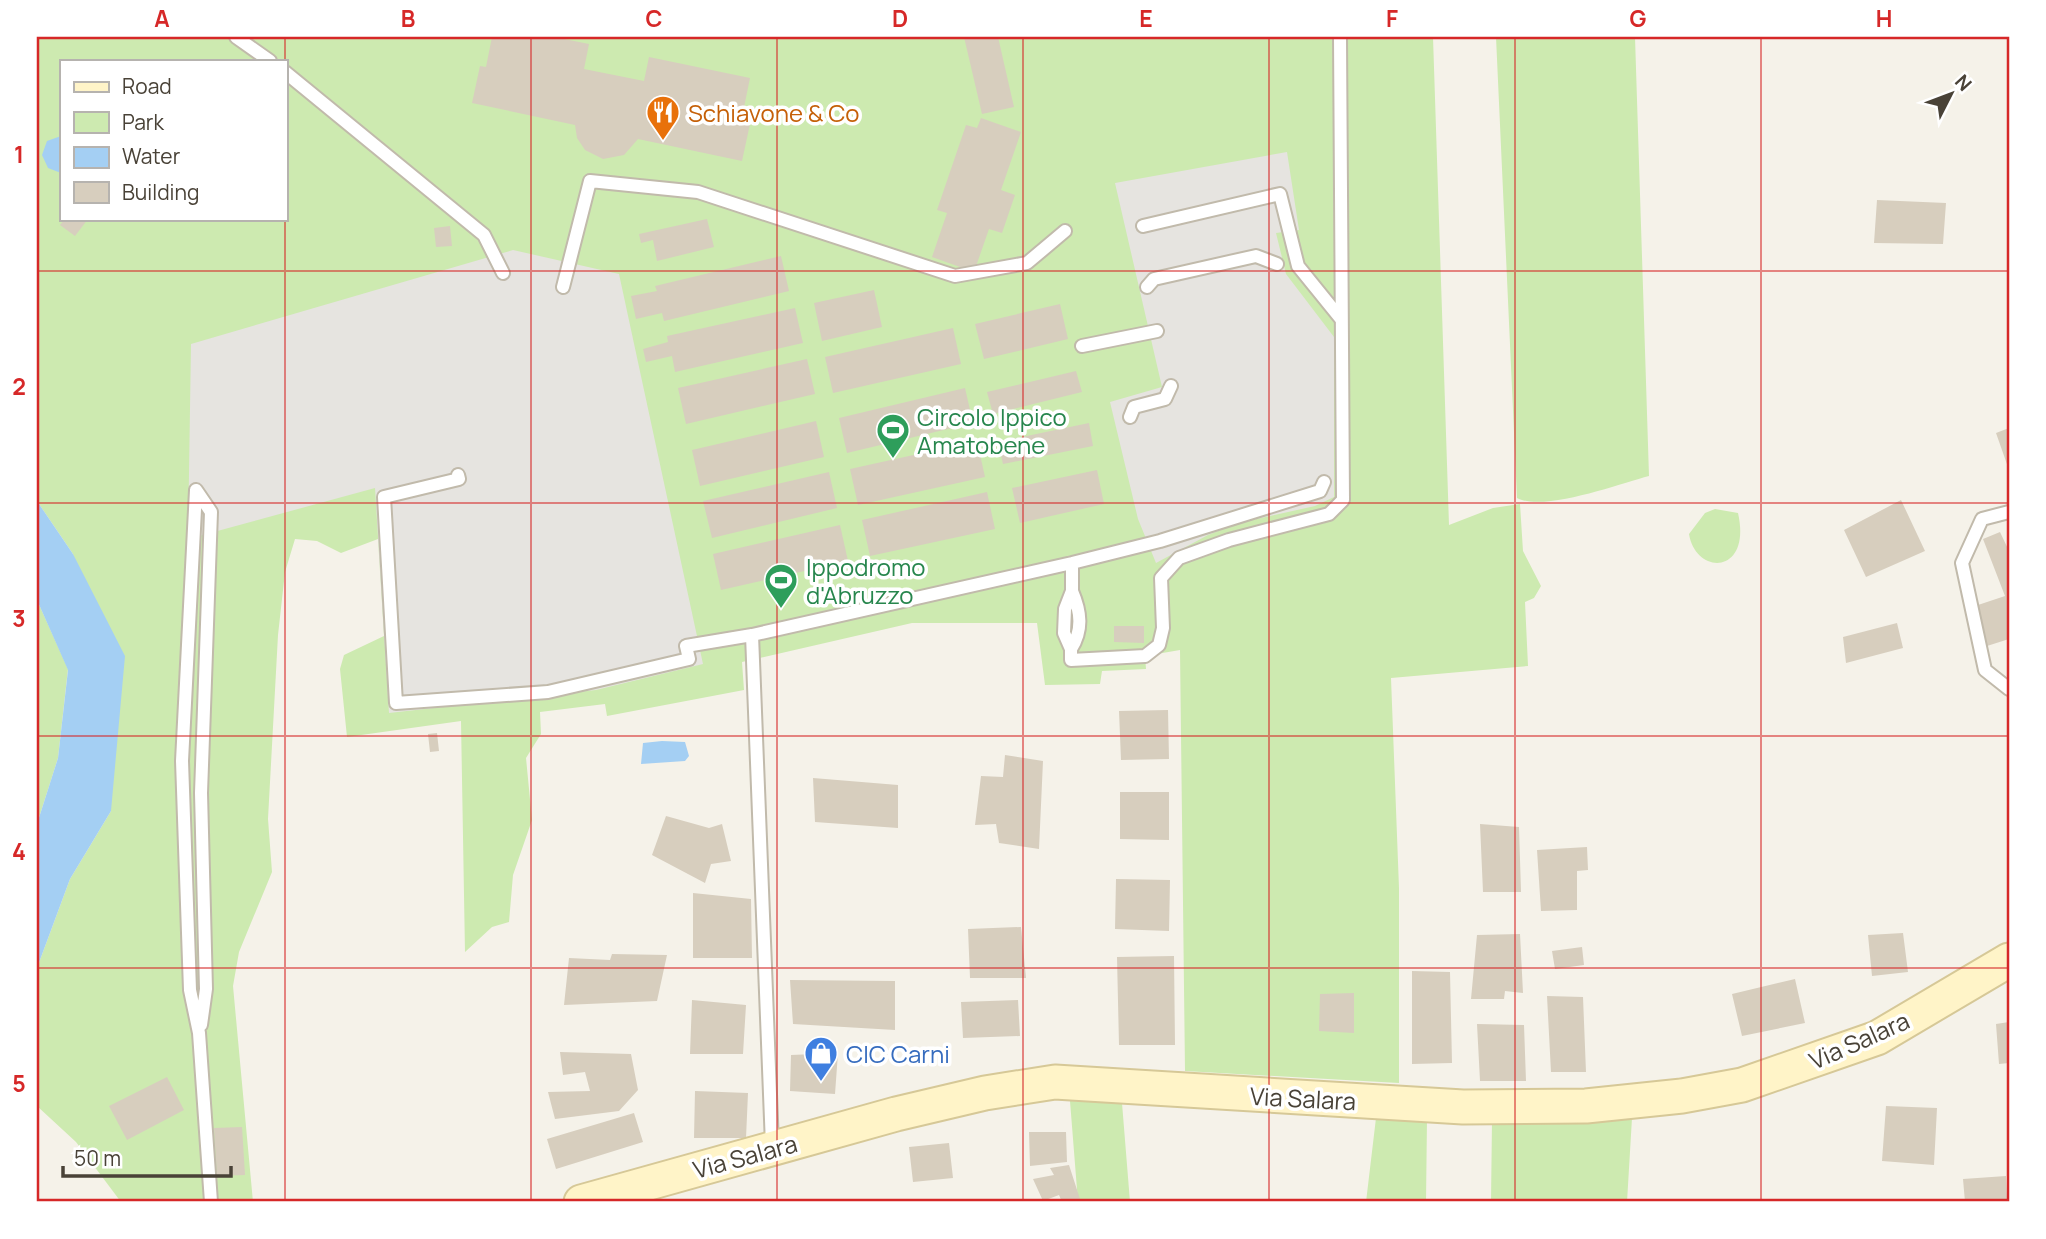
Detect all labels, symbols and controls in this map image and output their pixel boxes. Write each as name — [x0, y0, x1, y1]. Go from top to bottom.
text: A — [154, 2, 170, 34]
text: B — [401, 2, 415, 34]
text: C — [646, 2, 663, 34]
text: D — [892, 2, 908, 34]
text: E — [1139, 2, 1153, 34]
text: F — [1386, 2, 1398, 34]
text: G — [1630, 2, 1647, 34]
text: H — [1876, 2, 1892, 34]
legend — [60, 60, 287, 220]
north arrow — [1916, 60, 1986, 130]
text: N — [1949, 69, 1978, 96]
text: Road — [122, 72, 172, 100]
restaurant icon: Schiavone & Co — [644, 93, 682, 142]
place label: Schiavone & Co — [688, 96, 860, 129]
text: Park — [122, 108, 164, 136]
text: 1 — [14, 138, 24, 170]
text: Water — [122, 142, 181, 170]
text: Building — [122, 178, 199, 206]
text: 2 — [12, 370, 26, 402]
place label: Circolo Ippico Amatobene — [917, 400, 1067, 461]
sports icon: Circolo Ippico Amatobene — [874, 411, 912, 460]
place label: Ippodromo d'Abruzzo — [806, 550, 926, 611]
sports icon: Ippodromo d'Abruzzo — [762, 561, 800, 610]
text: 3 — [12, 602, 26, 634]
text: 4 — [12, 835, 26, 867]
street label: Via Salara — [1804, 1003, 1914, 1077]
shop icon: CIC Carni — [802, 1034, 840, 1083]
place label: CIC Carni — [846, 1037, 950, 1070]
text: 5 — [12, 1067, 26, 1099]
street label: Via Salara — [1249, 1079, 1357, 1117]
street label: Via Salara — [689, 1126, 801, 1186]
scale bar — [63, 1134, 231, 1178]
text: 50 m — [74, 1144, 121, 1172]

